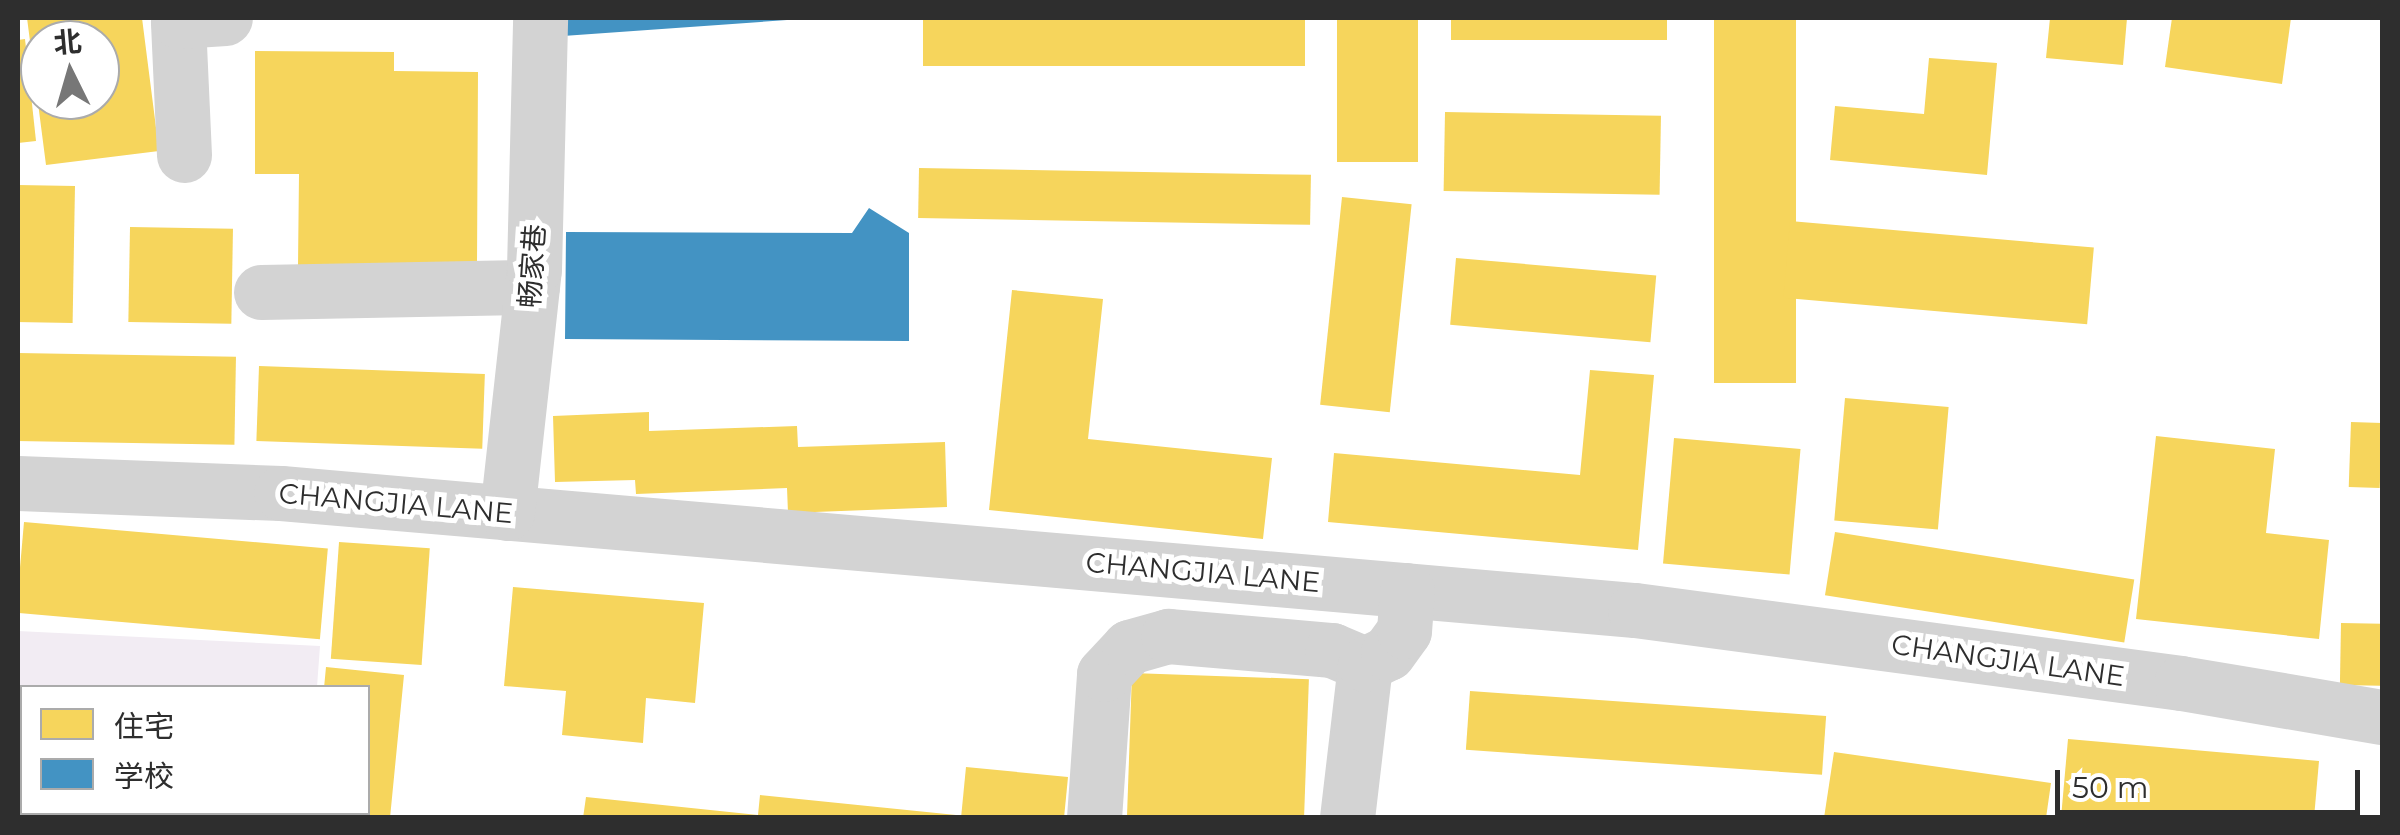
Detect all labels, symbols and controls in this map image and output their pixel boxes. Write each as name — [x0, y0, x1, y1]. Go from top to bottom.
north arrow — [20, 20, 120, 120]
text: 北 — [52, 24, 83, 60]
street label: 畅家巷 — [512, 223, 552, 309]
street label: CHANGJIA LANE — [277, 476, 515, 530]
street label: CHANGJIA LANE — [1084, 545, 1322, 599]
street label: CHANGJIA LANE — [1889, 627, 2127, 693]
legend — [20, 685, 370, 815]
text: 住宅 — [114, 708, 174, 745]
scale bar — [2060, 750, 2365, 812]
text: 学校 — [114, 758, 174, 795]
text: 50 m — [2072, 769, 2149, 806]

